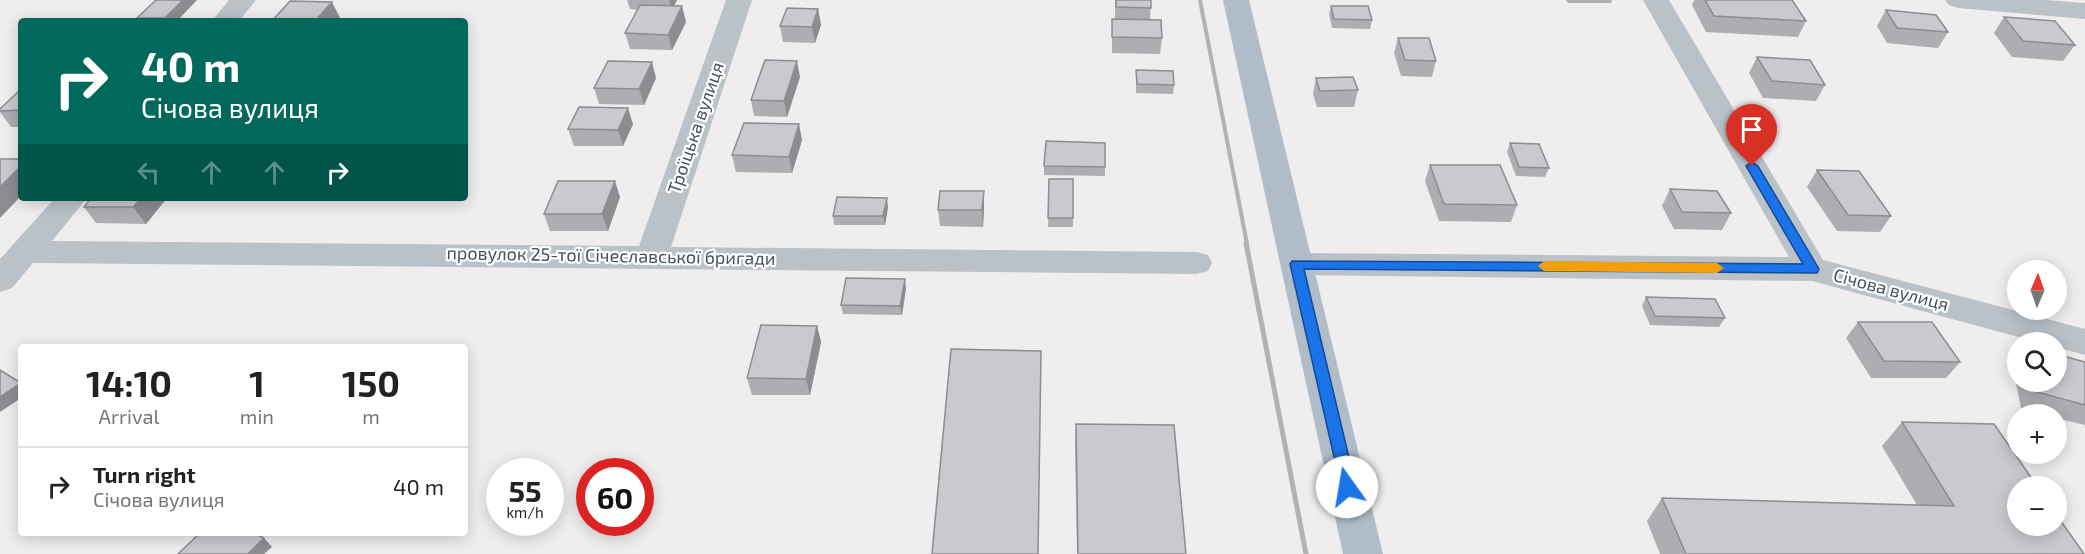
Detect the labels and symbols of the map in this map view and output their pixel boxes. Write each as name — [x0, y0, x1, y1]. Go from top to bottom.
street label: Троїцька вулиця — [662, 59, 728, 196]
pin — [1726, 104, 1777, 166]
street label: провулок 25-тої Січеславської бригади — [446, 241, 776, 269]
north arrow — [2007, 260, 2067, 320]
street label: Січова вулиця — [1831, 263, 1951, 315]
position arrow — [1315, 455, 1379, 519]
speed limit sign: 60 — [576, 458, 654, 536]

